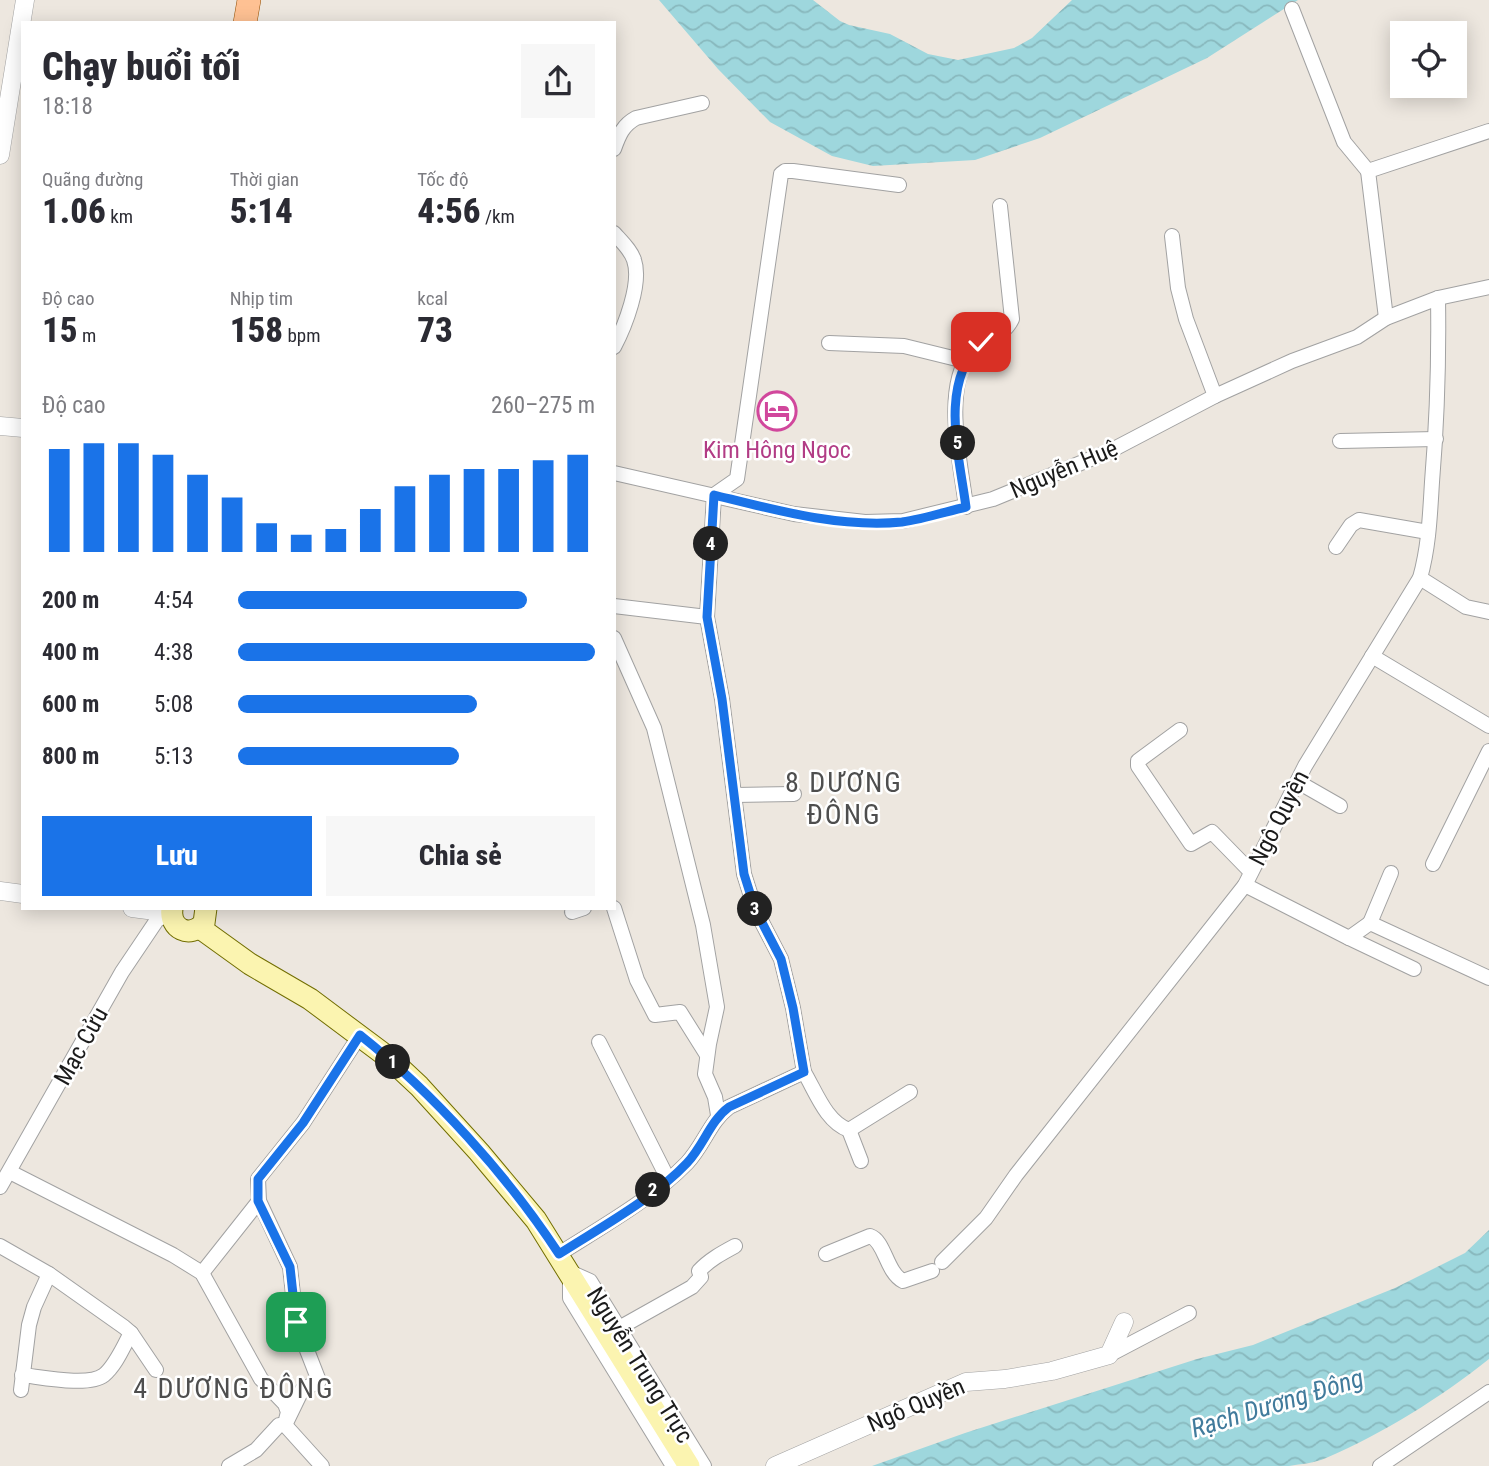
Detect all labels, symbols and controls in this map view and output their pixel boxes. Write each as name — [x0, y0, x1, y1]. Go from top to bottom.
map controls — [1390, 21, 1467, 98]
button: locate — [1390, 21, 1467, 98]
button: share — [521, 44, 595, 118]
text: Chạy buổi tối — [42, 45, 241, 89]
text: 18:18 — [42, 93, 93, 120]
text: Quãng đường — [42, 168, 143, 191]
text: Thời gian — [230, 168, 299, 191]
text: Tốc độ — [417, 168, 469, 191]
text: 1.06 — [42, 191, 106, 232]
text: 5:14 — [230, 191, 293, 232]
text: 4:56 — [417, 191, 481, 232]
text: km — [106, 205, 133, 228]
text: /km — [481, 205, 515, 228]
text: Độ cao — [42, 287, 94, 310]
text: Nhịp tim — [230, 287, 293, 310]
text: kcal — [417, 287, 448, 310]
text: 15 — [42, 310, 78, 351]
text: 158 — [230, 310, 283, 351]
text: 73 — [417, 310, 453, 351]
pin — [951, 312, 1011, 372]
icon: check — [962, 323, 1000, 361]
text: m — [78, 324, 96, 347]
text: bpm — [283, 324, 320, 347]
hotel icon: Kim Hông Ngoc — [756, 390, 798, 432]
text: Độ cao — [42, 392, 105, 419]
text: 260–275 m — [491, 392, 595, 419]
pin: 5 — [940, 426, 976, 460]
text: 5 — [953, 431, 962, 454]
street label: Nguyễn Huệ — [1006, 434, 1122, 504]
place label: Kim Hông Ngoc — [703, 436, 851, 464]
pin: 4 — [694, 526, 728, 562]
text: 4 — [706, 532, 715, 555]
text: 200 m — [42, 587, 99, 614]
text: 4:54 — [154, 587, 193, 614]
text: 400 m — [42, 639, 99, 666]
text: 4:38 — [154, 639, 193, 666]
text: 600 m — [42, 691, 99, 718]
text: 5:08 — [154, 691, 193, 718]
text: 800 m — [42, 743, 99, 770]
text: 5:13 — [154, 743, 193, 770]
district label: 8 DƯƠNG ĐÔNG — [785, 766, 903, 831]
street label: Ngô Quyền — [1243, 766, 1315, 870]
button: Lưu — [42, 816, 312, 896]
button: Chia sẻ — [326, 816, 595, 896]
pin: 3 — [738, 892, 772, 926]
text: 3 — [750, 897, 759, 920]
street label: Mạc Cửu — [48, 1002, 114, 1090]
pin: 1 — [376, 1044, 410, 1080]
text: 1 — [388, 1050, 397, 1073]
pin: 2 — [636, 1172, 670, 1208]
text: 2 — [648, 1178, 657, 1201]
street label: Nguyễn Trung Trực — [581, 1282, 699, 1448]
pin — [266, 1292, 326, 1352]
icon: arrive — [277, 1303, 315, 1341]
water label: Rạch Dương Đông — [1187, 1363, 1367, 1443]
district label: 4 DƯƠNG ĐÔNG — [133, 1372, 335, 1405]
street label: Ngô Quyền — [863, 1372, 969, 1438]

